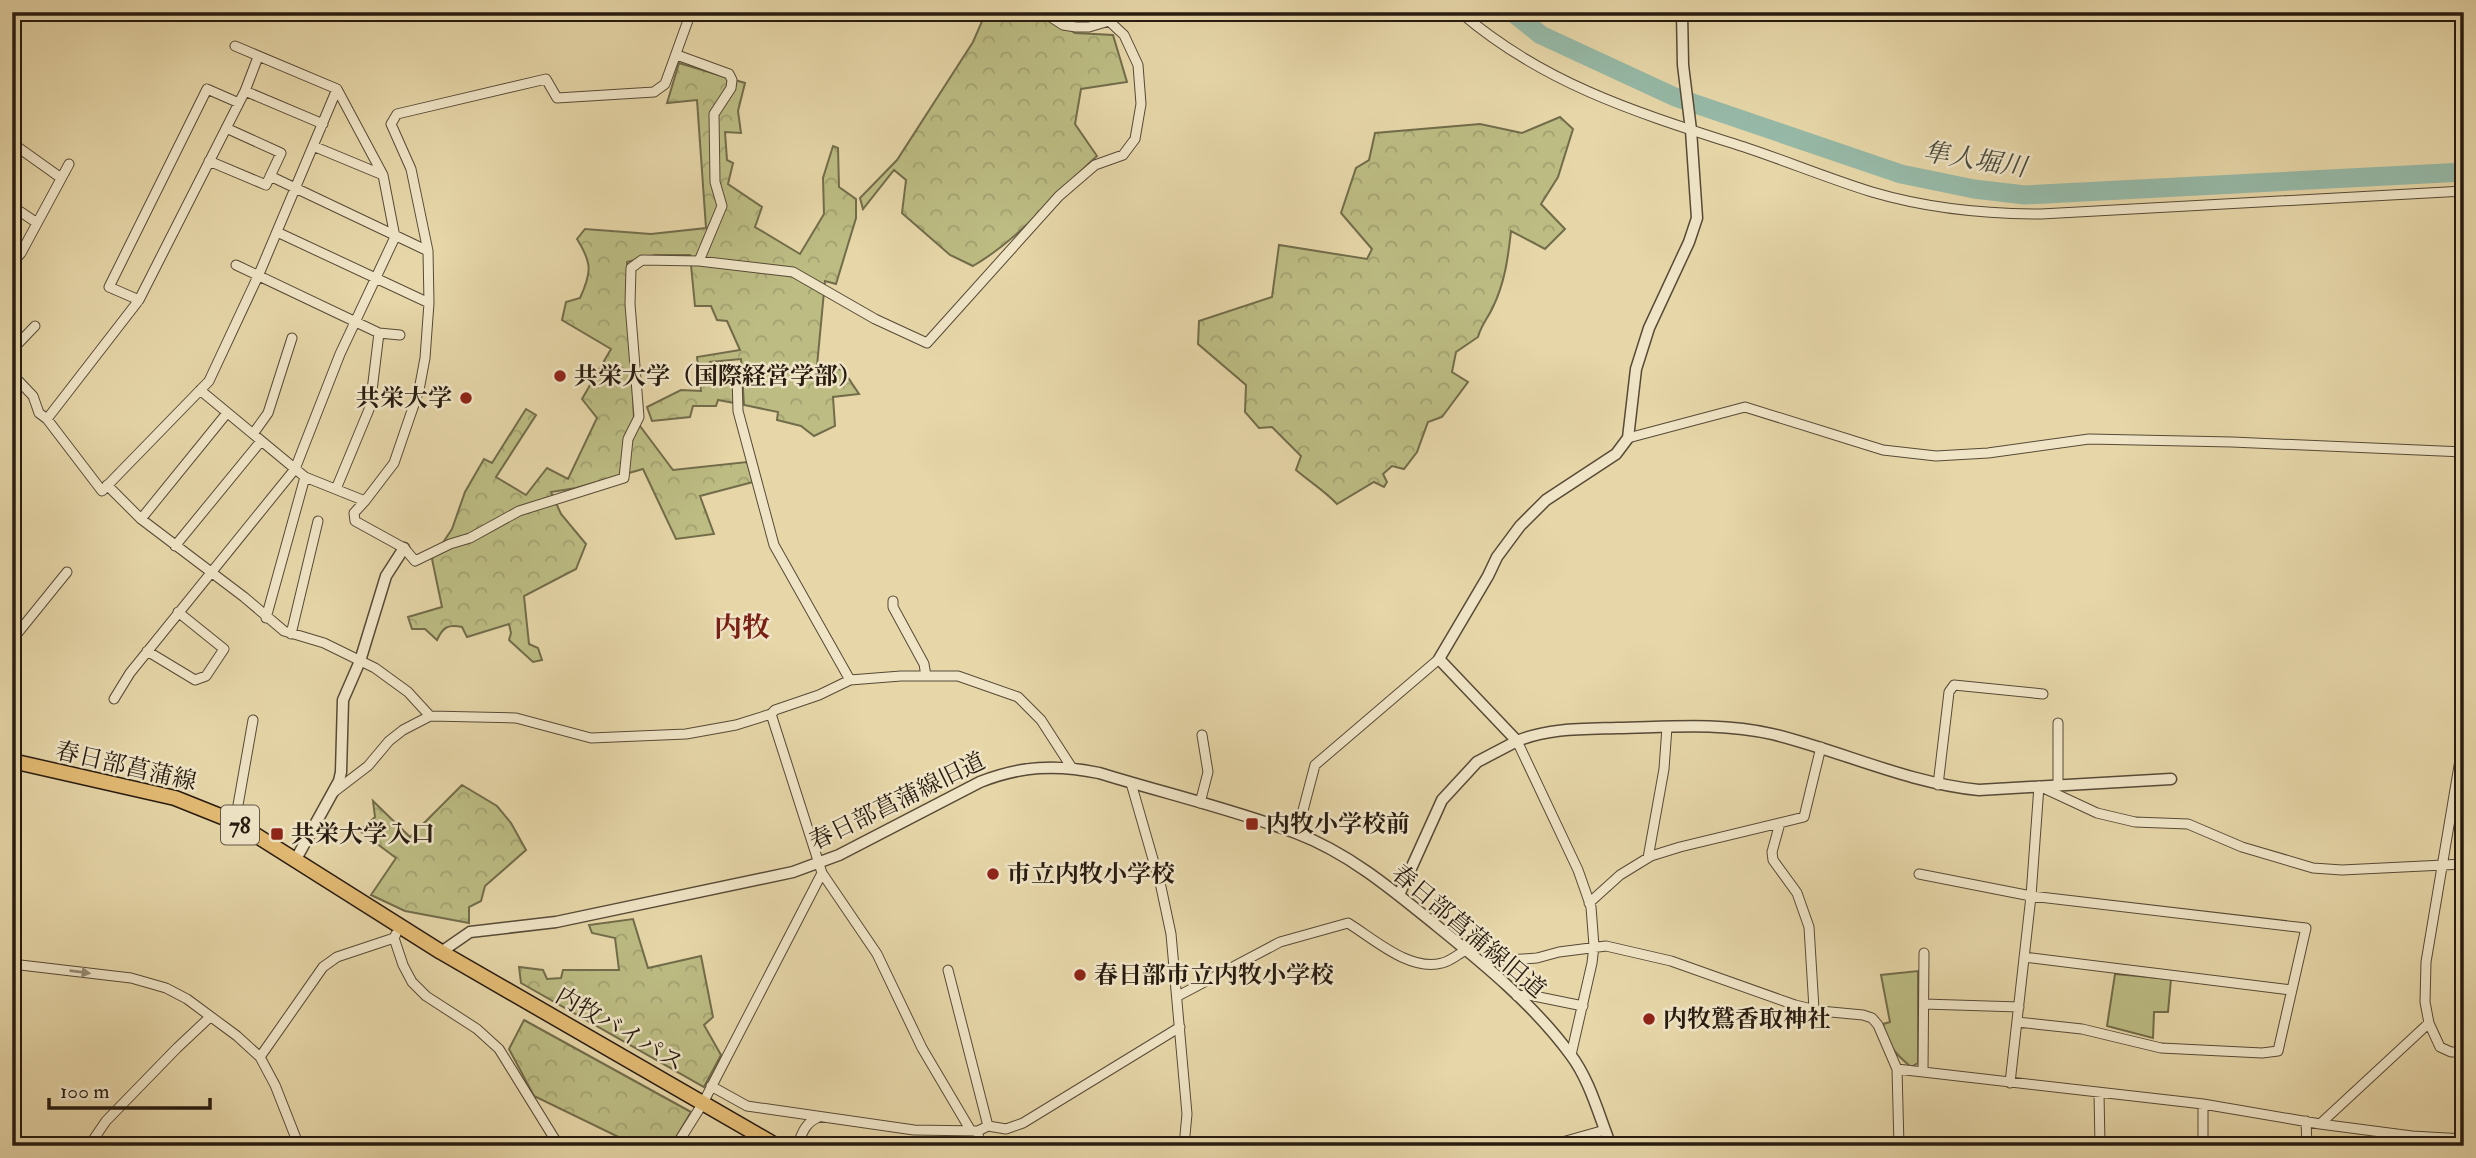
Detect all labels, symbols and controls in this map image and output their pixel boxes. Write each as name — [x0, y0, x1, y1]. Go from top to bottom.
water label: 隼人堀川 — [1921, 136, 2032, 184]
place label: 共栄大学（国際経営学部） — [574, 361, 862, 392]
marker: 共栄大学（国際経営学部） — [552, 368, 568, 384]
place label: 共栄大学 — [356, 383, 452, 414]
marker: 共栄大学 — [458, 390, 474, 406]
district label: 内牧 — [714, 611, 770, 646]
street label: 春日部菖蒲線 — [52, 735, 200, 798]
street label: 春日部菖蒲線旧道 — [804, 745, 990, 857]
road number: 78 — [221, 806, 259, 845]
place label: 内牧小学校前 — [1266, 809, 1410, 840]
marker: 内牧小学校前 — [1244, 816, 1260, 832]
place label: 共栄大学入口 — [291, 819, 435, 850]
marker: 共栄大学入口 — [269, 826, 285, 842]
street label: 春日部菖蒲線旧道 — [1385, 858, 1552, 1005]
place label: 市立内牧小学校 — [1007, 859, 1175, 890]
marker: 市立内牧小学校 — [985, 866, 1001, 882]
place label: 春日部市立内牧小学校 — [1094, 960, 1334, 991]
one-way arrow — [69, 966, 91, 977]
marker: 春日部市立内牧小学校 — [1072, 967, 1088, 983]
street label: 内牧バイパス — [550, 980, 690, 1079]
place label: 内牧鷲香取神社 — [1663, 1004, 1831, 1035]
marker: 内牧鷲香取神社 — [1641, 1011, 1657, 1027]
scale bar — [49, 1067, 210, 1111]
text: 100 m — [60, 1078, 110, 1105]

